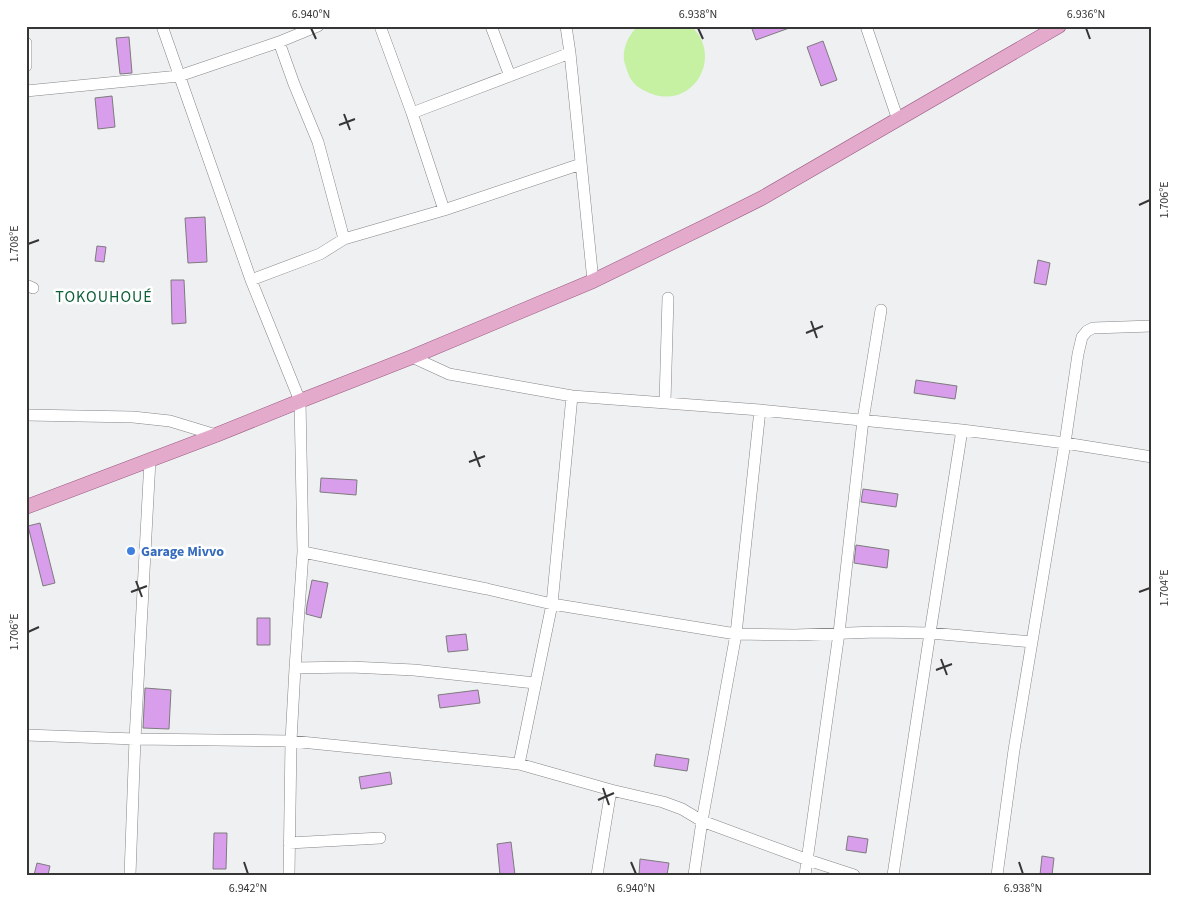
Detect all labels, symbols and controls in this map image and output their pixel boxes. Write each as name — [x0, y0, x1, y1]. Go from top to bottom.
text: 6.940°N — [292, 6, 330, 23]
text: 6.938°N — [679, 6, 717, 23]
text: 6.936°N — [1067, 6, 1105, 23]
text: 1.706°E — [1156, 181, 1173, 219]
text: 1.708°E — [6, 225, 23, 263]
district label: TOKOUHOUÉ — [55, 286, 153, 308]
place label: Garage Mivvo — [141, 542, 224, 562]
marker: Garage Mivvo — [125, 545, 137, 557]
text: 1.704°E — [1156, 569, 1173, 607]
text: 1.706°E — [6, 613, 23, 651]
text: 6.942°N — [229, 880, 267, 897]
text: 6.940°N — [617, 880, 655, 897]
text: 6.938°N — [1004, 880, 1042, 897]

